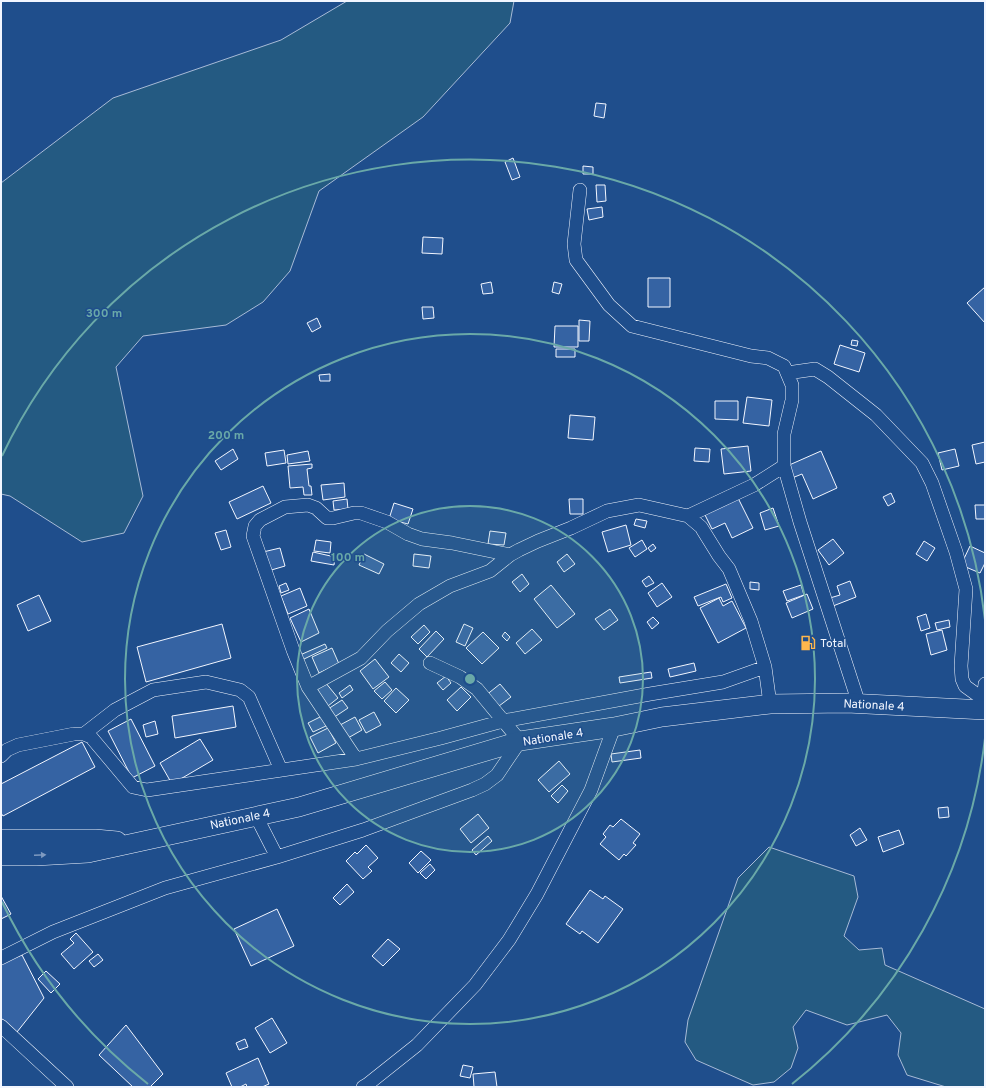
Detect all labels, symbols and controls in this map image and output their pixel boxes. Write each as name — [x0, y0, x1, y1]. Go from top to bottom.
text: 300 m — [86, 306, 122, 322]
text: 200 m — [208, 428, 244, 444]
text: 100 m — [331, 550, 365, 566]
fuel station icon: Total — [799, 634, 817, 652]
place label: Total — [820, 636, 846, 652]
centre of rings — [463, 672, 477, 686]
street label: Nationale 4 — [843, 696, 905, 716]
street label: Nationale 4 — [522, 725, 585, 751]
street label: Nationale 4 — [209, 806, 272, 834]
one-way arrow — [34, 852, 46, 859]

